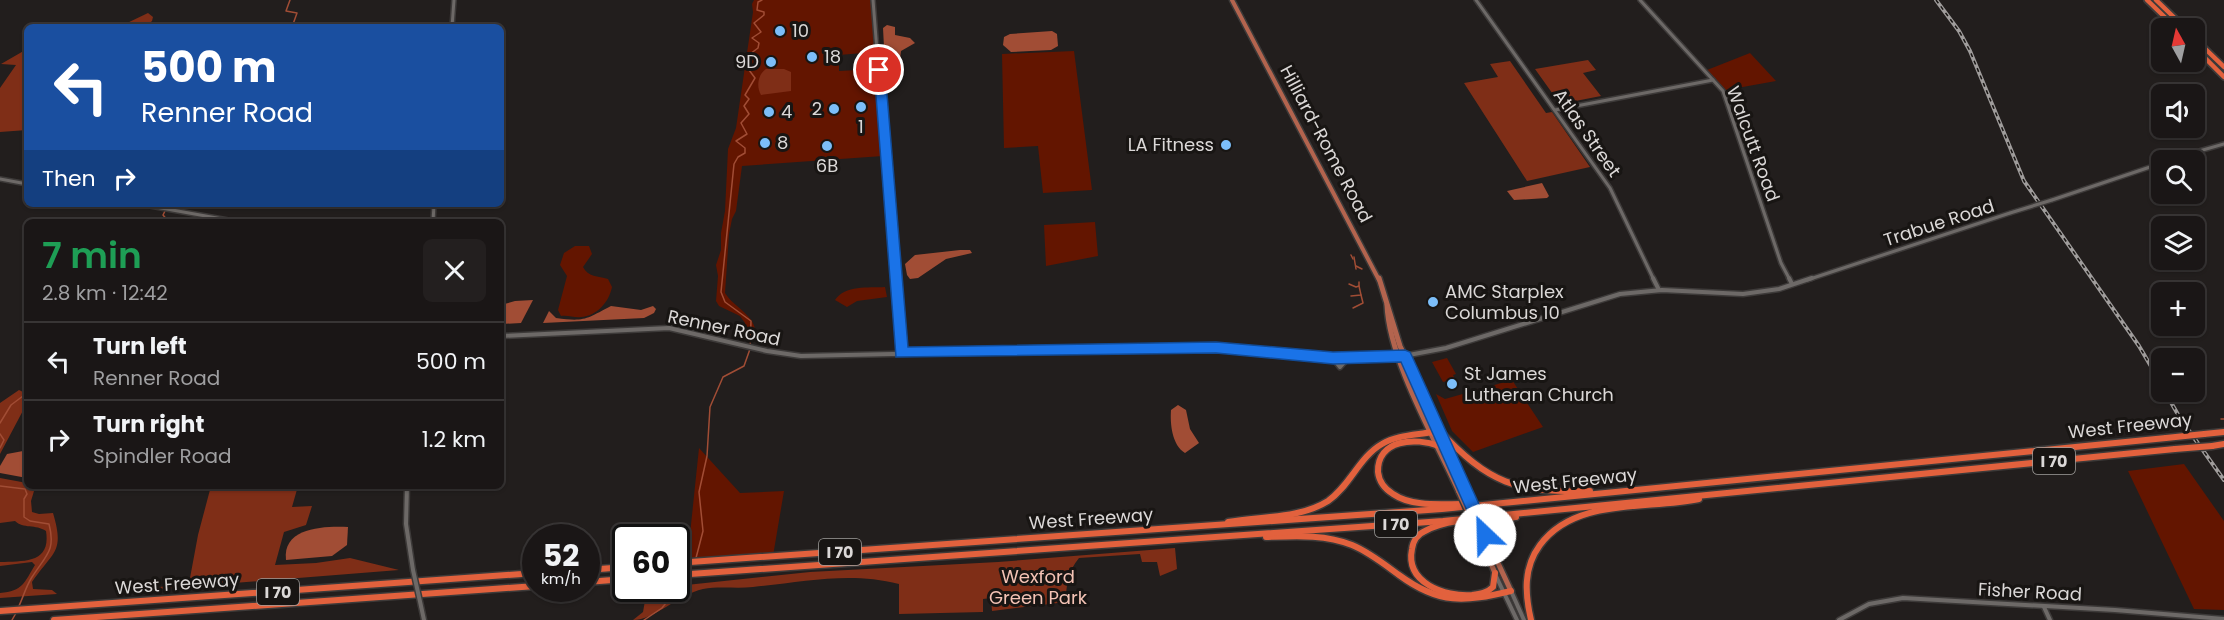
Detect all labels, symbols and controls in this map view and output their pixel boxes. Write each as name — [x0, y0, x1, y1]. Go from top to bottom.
place label: 10 — [792, 18, 809, 43]
north arrow — [2151, 18, 2205, 72]
map controls — [2151, 18, 2205, 402]
marker: 10 — [773, 24, 787, 38]
text: 500 m — [141, 38, 276, 97]
place label: 18 — [824, 44, 841, 69]
pin — [853, 44, 904, 95]
icon: left — [42, 48, 120, 126]
place label: 9D — [735, 49, 759, 74]
marker: 18 — [805, 50, 819, 64]
icon: arrive — [862, 53, 895, 86]
marker: 9D — [764, 55, 778, 69]
street label: Hilliard-Rome Road — [1274, 61, 1379, 227]
street label: Walcutt Road — [1721, 83, 1786, 205]
street label: Atlas Street — [1548, 84, 1627, 182]
button: sound — [2151, 84, 2205, 138]
text: Renner Road — [141, 94, 313, 131]
place label: 2 — [812, 96, 822, 121]
place label: 4 — [781, 99, 792, 124]
marker: 1 — [854, 100, 868, 114]
marker: 2 — [827, 102, 841, 116]
marker: 4 — [762, 105, 776, 119]
place label: 1 — [858, 114, 864, 139]
place label: 8 — [777, 130, 788, 155]
place label: LA Fitness — [1128, 132, 1214, 157]
marker: 8 — [758, 136, 772, 150]
marker: LA Fitness — [1219, 138, 1233, 152]
marker: 6B — [820, 139, 834, 153]
button: search — [2151, 150, 2205, 204]
place label: 6B — [816, 153, 838, 178]
icon: right — [108, 162, 141, 195]
text: Then — [42, 163, 96, 194]
street label: Trabue Road — [1880, 193, 1997, 252]
button: layers — [2151, 216, 2205, 270]
text: 7 min — [42, 230, 142, 281]
button: close — [423, 239, 486, 302]
text: 2.8 km · 12:42 — [42, 279, 168, 307]
place label: AMC Starplex Columbus 10 — [1445, 279, 1564, 325]
button: + — [2151, 282, 2205, 336]
marker: AMC Starplex Columbus 10 — [1426, 295, 1440, 309]
street label: Renner Road — [665, 303, 783, 352]
text: Turn left — [93, 331, 187, 362]
icon: left — [42, 345, 75, 378]
text: 500 m — [416, 346, 486, 377]
button: − — [2151, 348, 2205, 402]
place label: St James Lutheran Church — [1464, 361, 1614, 407]
text: Renner Road — [93, 364, 220, 392]
marker: St James Lutheran Church — [1445, 377, 1459, 391]
street label: West Freeway — [2067, 407, 2193, 444]
text: Turn right — [93, 409, 204, 440]
icon: right — [42, 423, 75, 456]
text: 1.2 km — [422, 424, 486, 455]
text: Spindler Road — [93, 442, 232, 470]
road number: I 70 — [2033, 448, 2075, 474]
street label: West Freeway — [1512, 462, 1638, 499]
street label: West Freeway — [1028, 502, 1154, 535]
position arrow — [1453, 503, 1517, 567]
road number: I 70 — [1375, 511, 1417, 537]
speed limit sign: 60 — [612, 524, 690, 602]
text: 52 — [543, 534, 579, 577]
road number: I 70 — [819, 539, 861, 565]
park label: Wexford Green Park — [989, 564, 1088, 610]
street label: West Freeway — [114, 567, 240, 600]
text: km/h — [541, 568, 581, 589]
street label: Fisher Road — [1977, 576, 2083, 607]
road number: I 70 — [257, 579, 299, 605]

